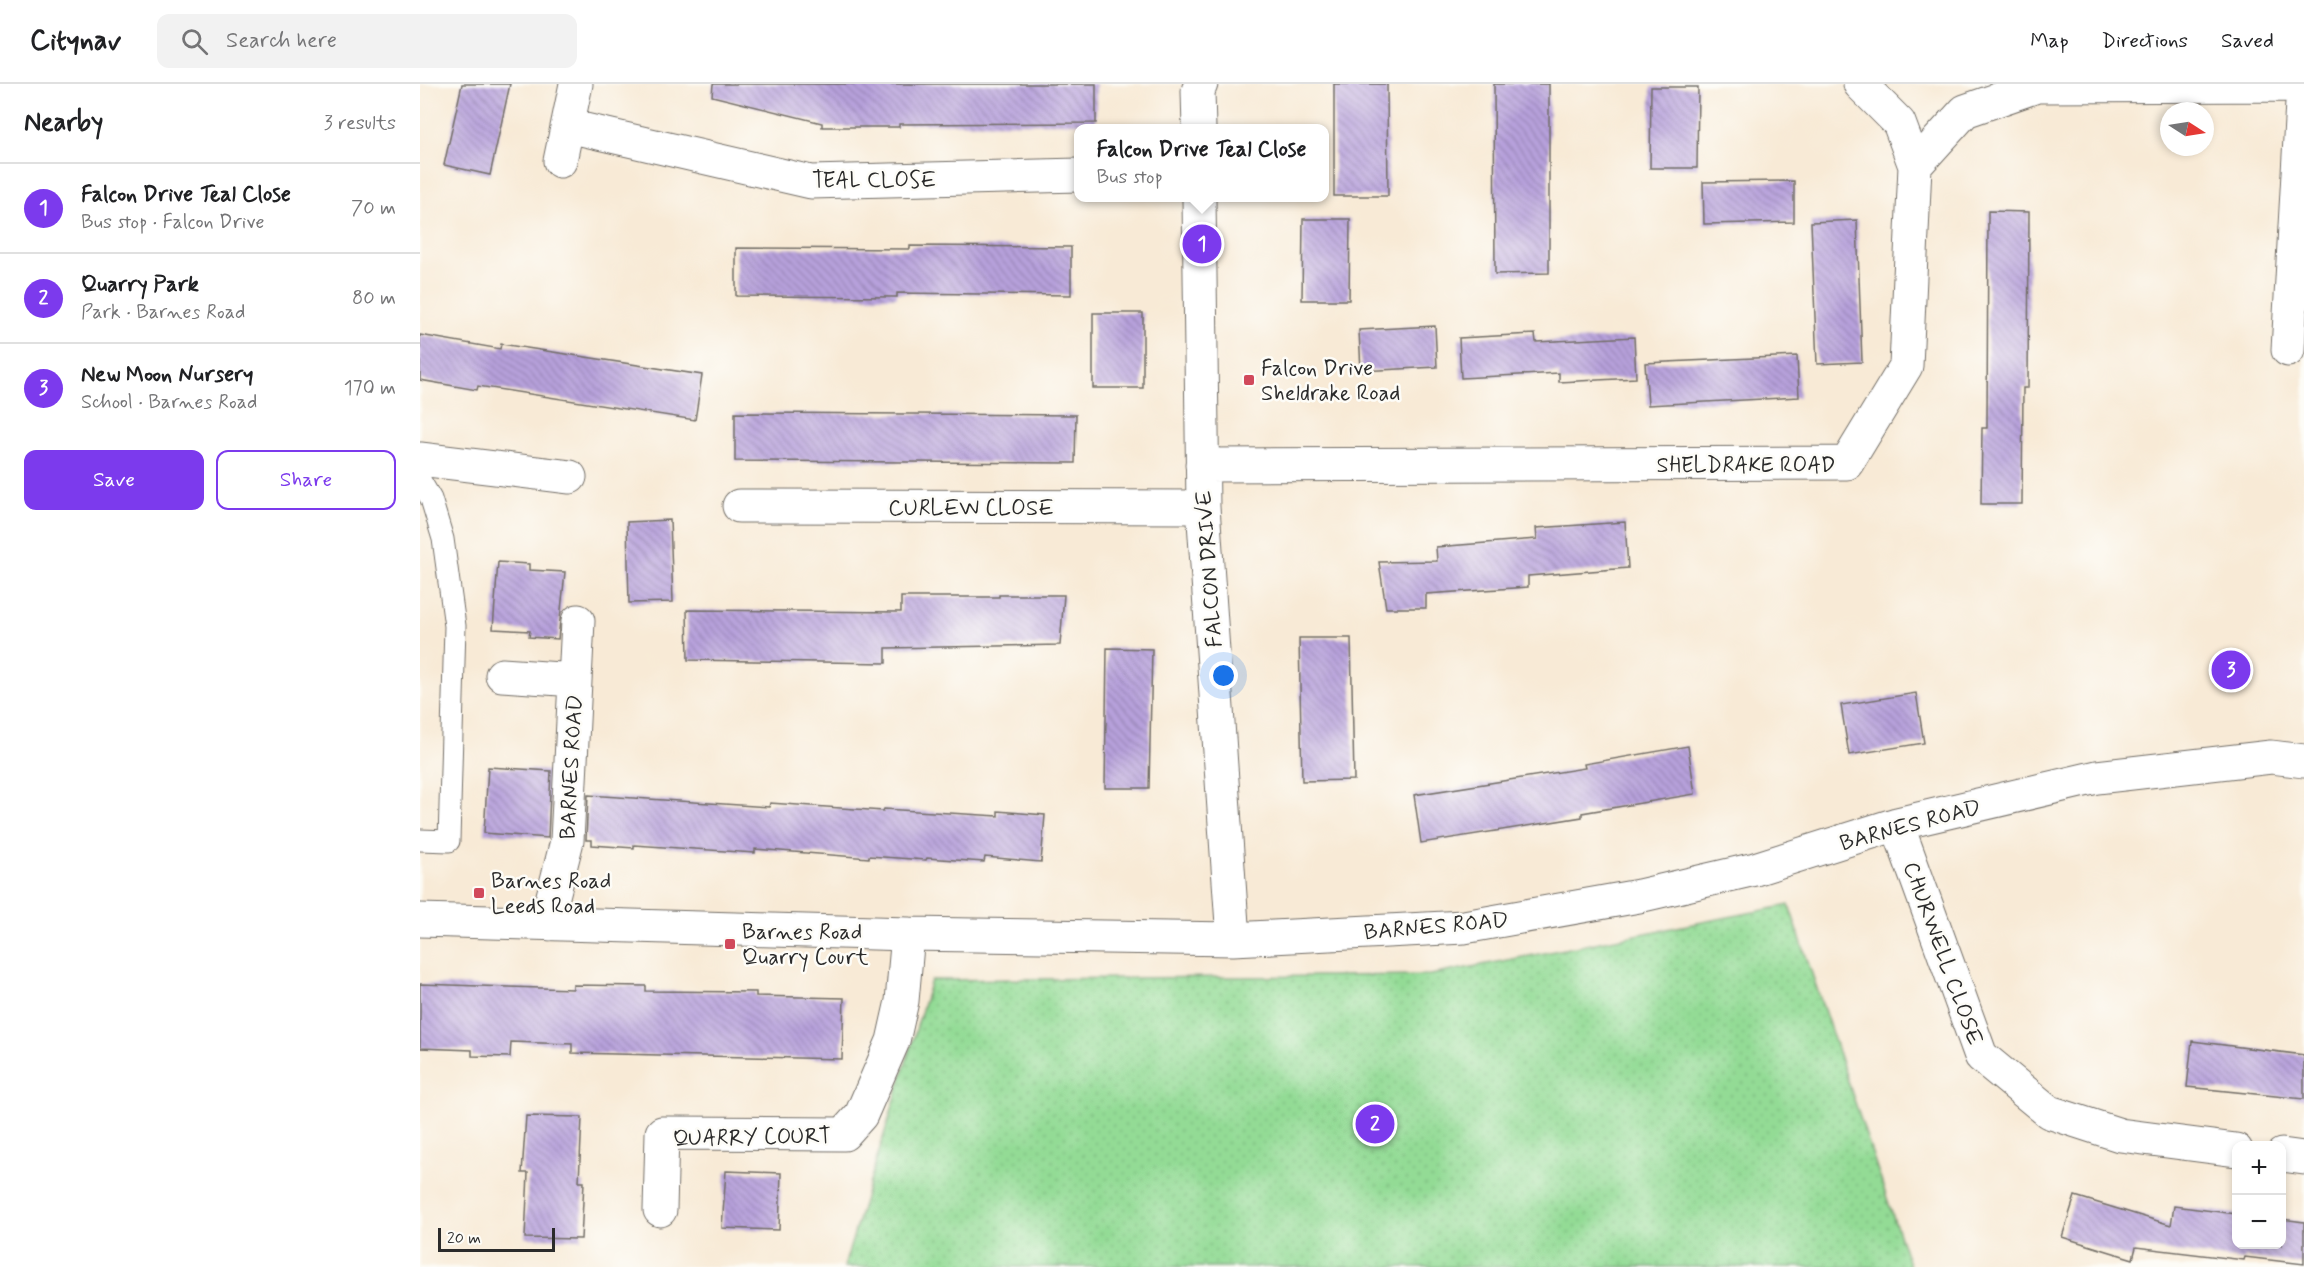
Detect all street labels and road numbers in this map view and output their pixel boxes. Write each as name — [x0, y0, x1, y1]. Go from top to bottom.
street label: TEAL CLOSE — [812, 167, 936, 195]
street label: SHELDRAKE ROAD — [1656, 452, 1836, 480]
street label: FALCON DRIVE — [1191, 489, 1229, 648]
street label: CURLEW CLOSE — [888, 495, 1054, 523]
street label: BARNES ROAD — [554, 694, 590, 840]
street label: BARNES ROAD — [1837, 794, 1984, 858]
street label: CHURWELL CLOSE — [1896, 858, 1988, 1049]
street label: BARNES ROAD — [1363, 907, 1510, 947]
street label: QUARRY COURT — [673, 1123, 831, 1153]

